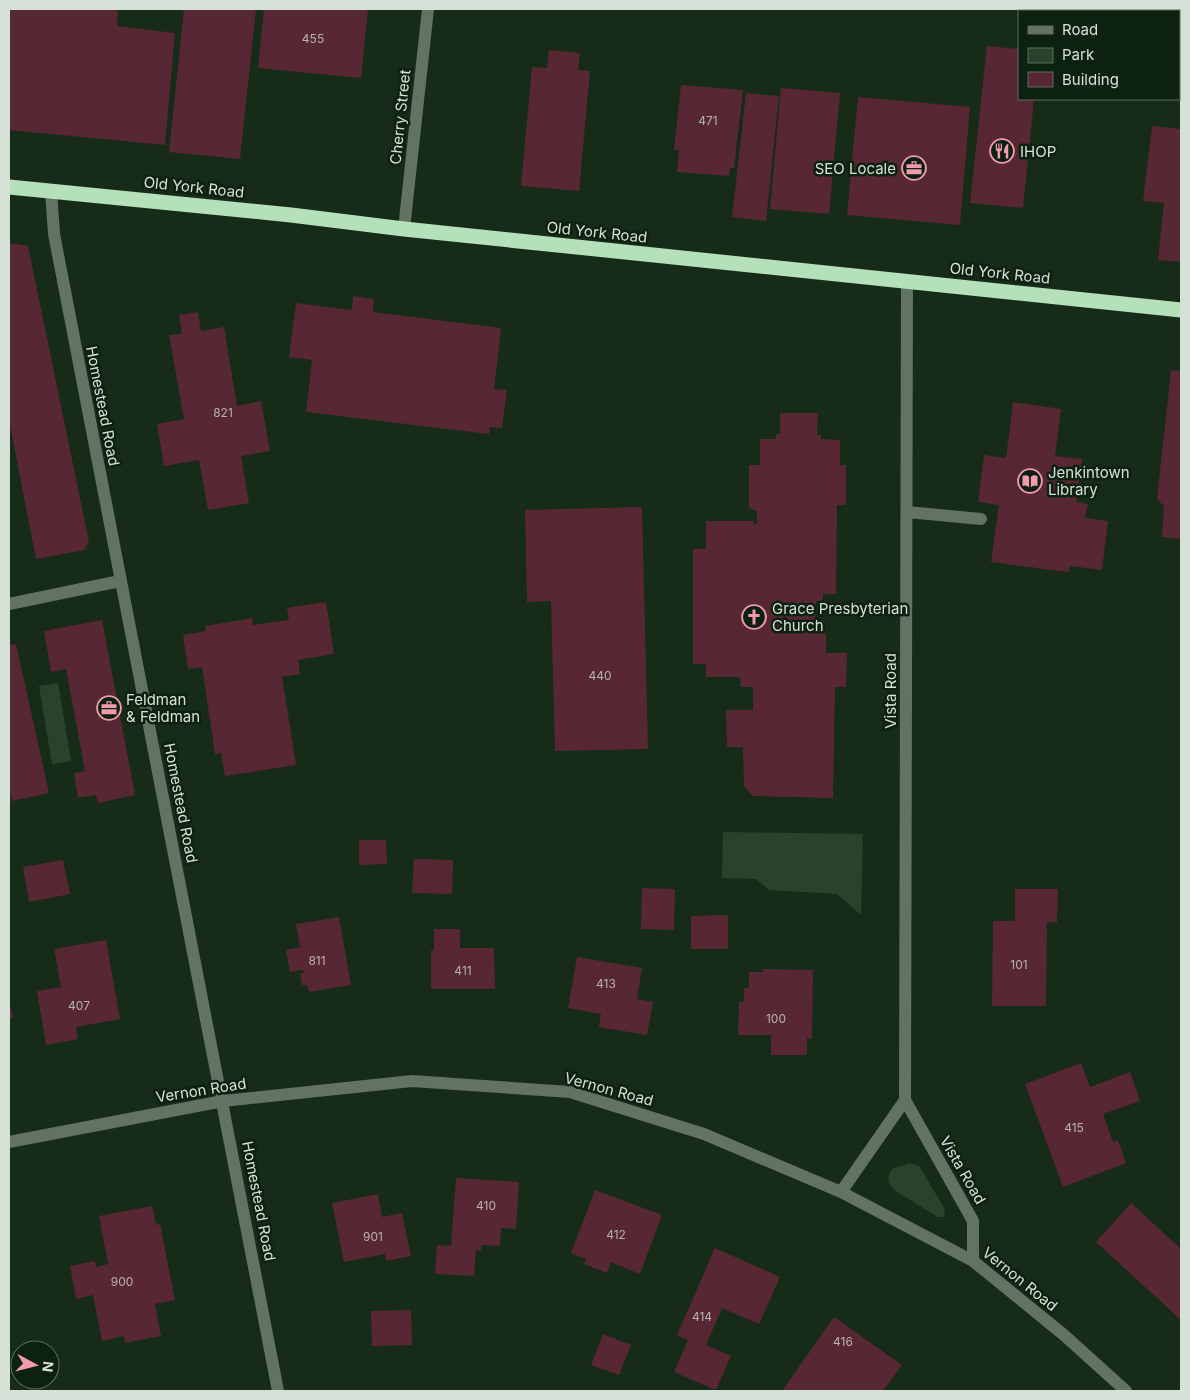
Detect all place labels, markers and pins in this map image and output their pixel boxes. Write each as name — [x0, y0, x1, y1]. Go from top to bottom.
restaurant icon: IHOP — [989, 138, 1015, 164]
place label: IHOP — [1020, 142, 1056, 161]
office icon: SEO Locale — [901, 155, 927, 181]
place label: SEO Locale — [815, 159, 896, 178]
place label: Jenkintown Library — [1048, 463, 1130, 499]
library icon: Jenkintown Library — [1017, 468, 1043, 494]
place label: Grace Presbyterian Church — [772, 599, 908, 635]
church icon: Grace Presbyterian Church — [741, 604, 767, 630]
place label: Feldman & Feldman — [126, 690, 200, 726]
office icon: Feldman & Feldman — [96, 695, 122, 721]

